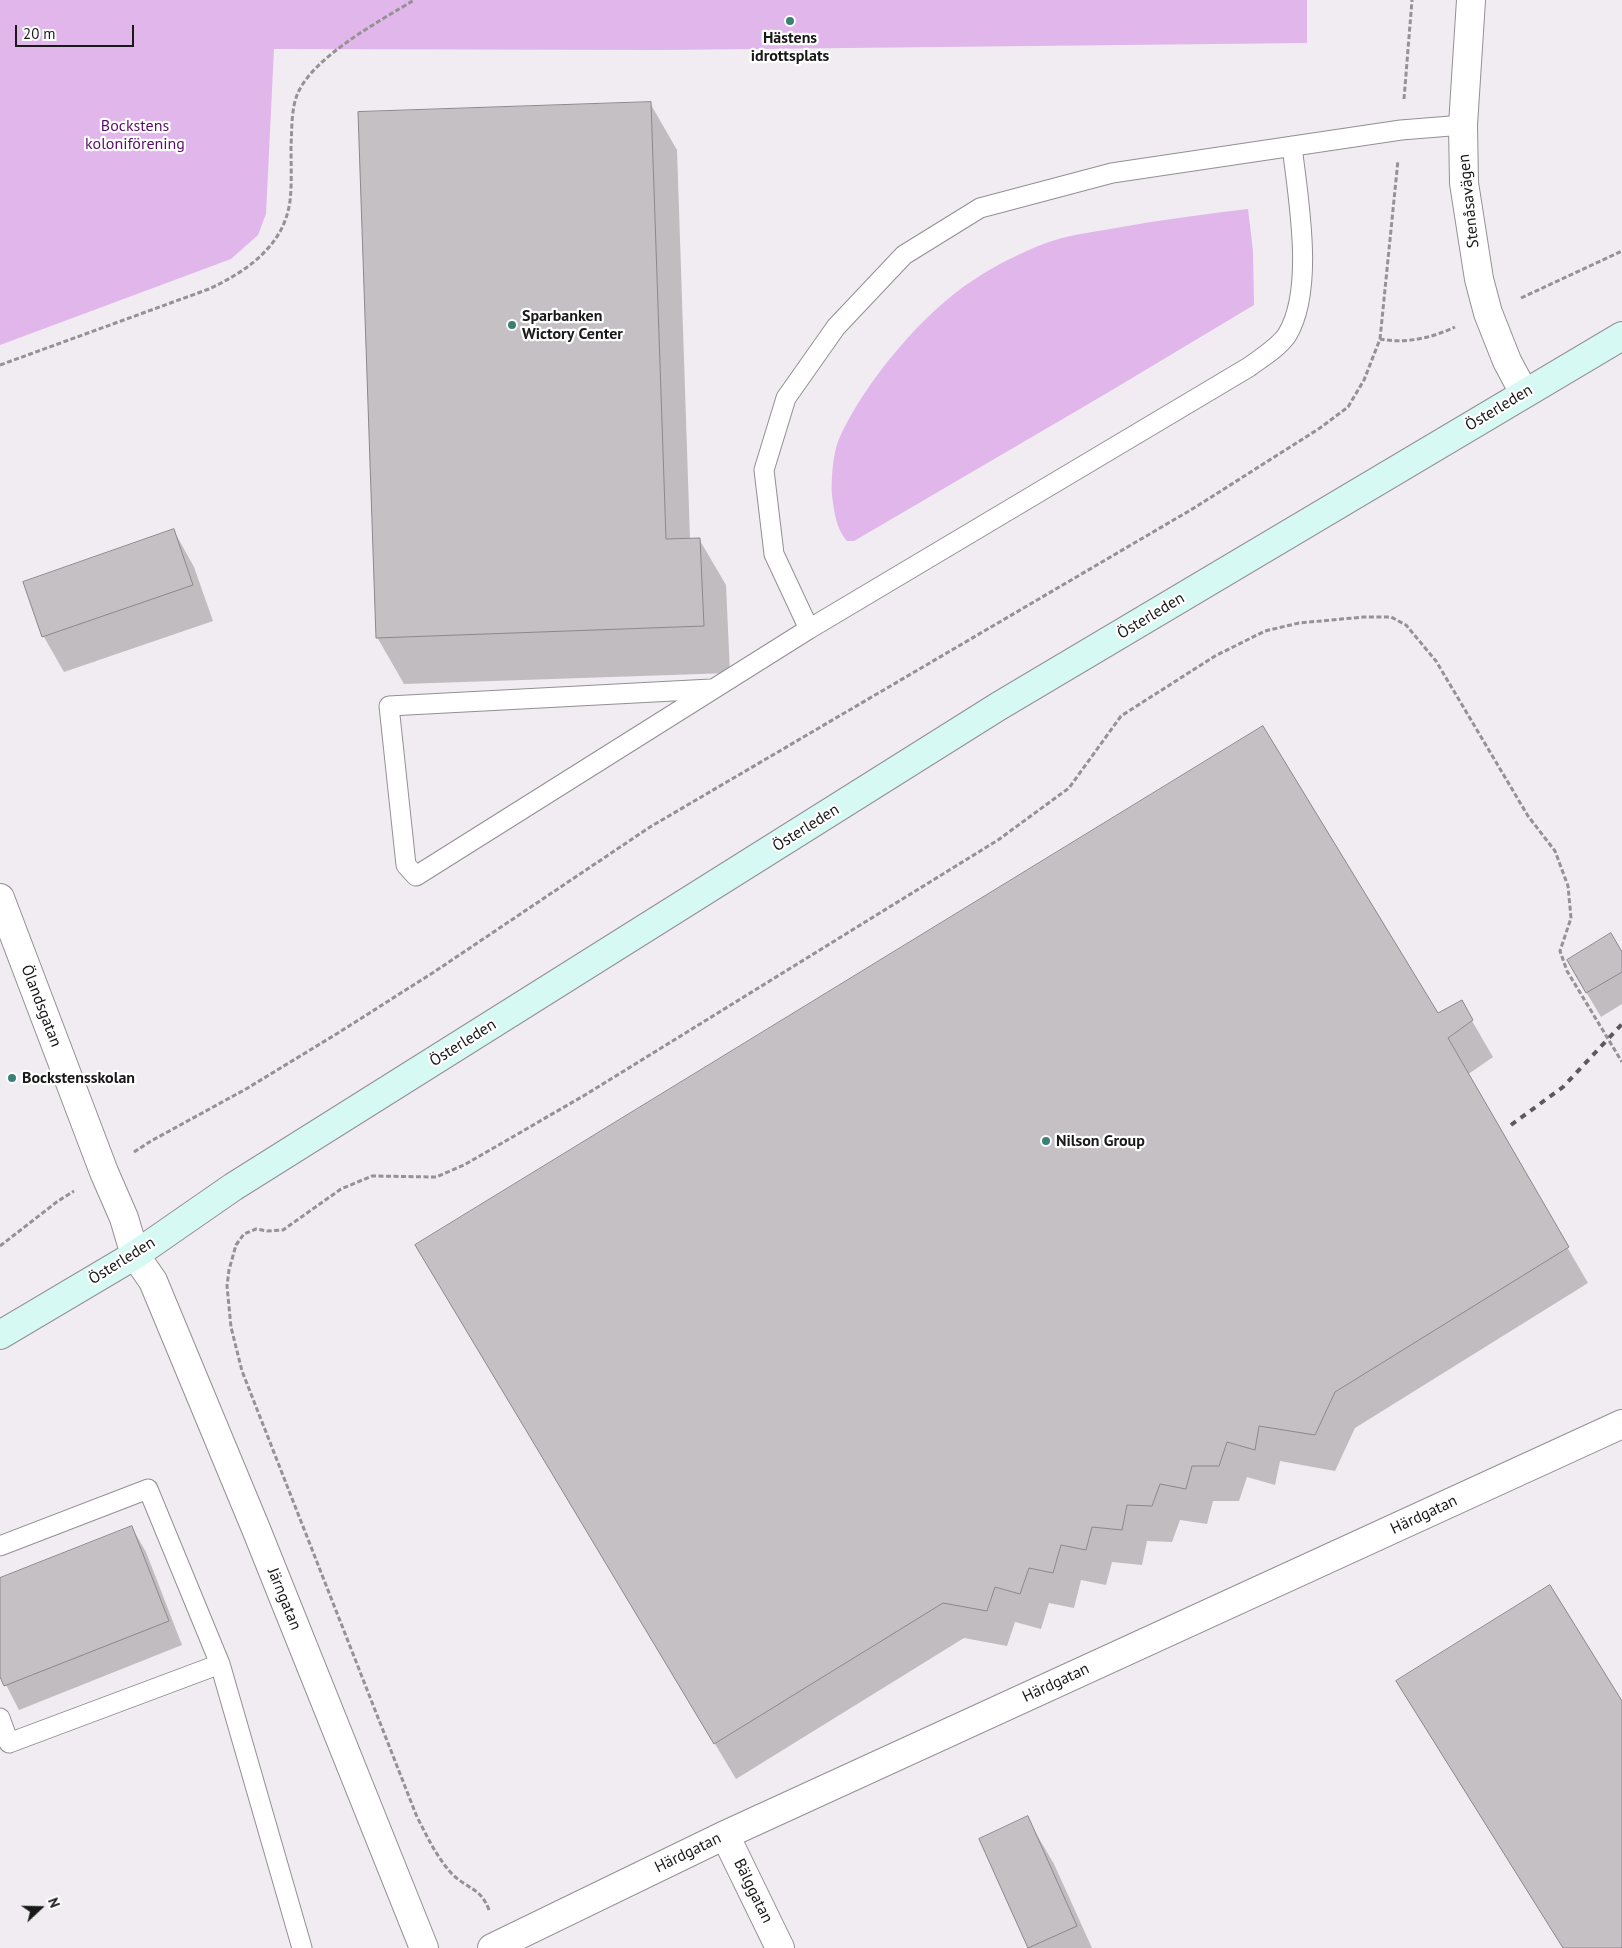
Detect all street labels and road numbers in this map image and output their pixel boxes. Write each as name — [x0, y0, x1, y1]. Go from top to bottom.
street label: Stenåsavägen — [1455, 153, 1483, 249]
street label: Österleden — [1462, 381, 1536, 435]
street label: Österleden — [1114, 589, 1188, 643]
street label: Österleden — [769, 800, 843, 856]
street label: Ölandsgatan — [17, 962, 65, 1050]
street label: Österleden — [426, 1015, 500, 1071]
street label: Österleden — [85, 1233, 159, 1289]
street label: Härdgatan — [1388, 1491, 1460, 1539]
street label: Järngatan — [263, 1565, 305, 1633]
street label: Härdgatan — [1020, 1659, 1092, 1707]
street label: Härdgatan — [652, 1829, 724, 1877]
street label: Bälggatan — [729, 1856, 777, 1926]

